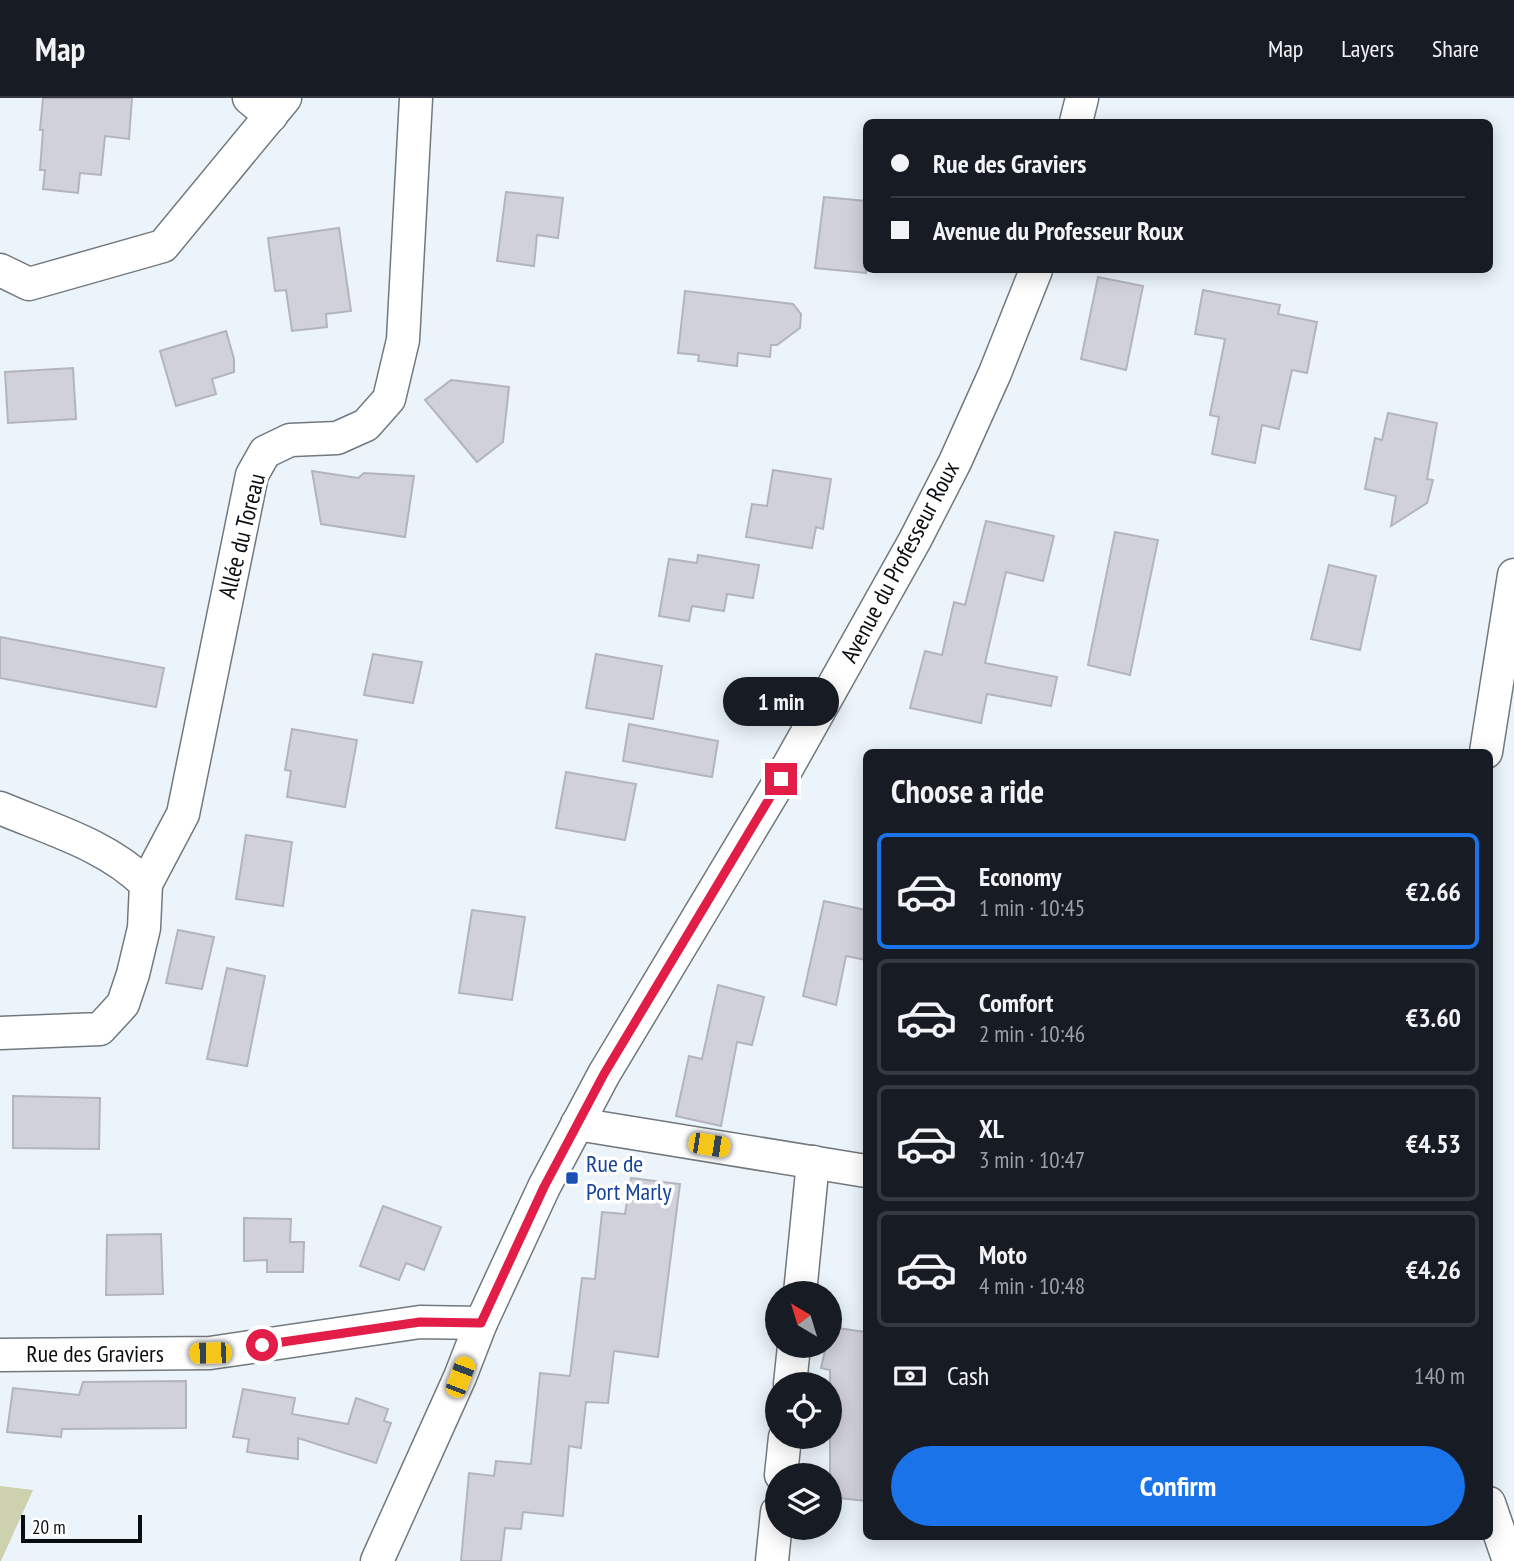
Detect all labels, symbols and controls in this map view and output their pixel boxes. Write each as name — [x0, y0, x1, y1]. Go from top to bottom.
text: Map — [35, 27, 85, 70]
text: Map — [1268, 33, 1303, 64]
text: Layers — [1341, 33, 1394, 64]
text: Share — [1432, 33, 1479, 64]
text: Rue des Graviers — [933, 147, 1086, 180]
text: Avenue du Professeur Roux — [933, 214, 1184, 247]
street label: Avenue du Professeur Roux — [833, 456, 966, 668]
street label: Allée du Toreau — [211, 470, 272, 602]
callout: 1 min — [723, 678, 839, 726]
text: 1 min — [758, 687, 804, 716]
route end — [765, 763, 797, 795]
text: Choose a ride — [891, 770, 1044, 812]
icon: car — [895, 860, 958, 923]
text: Economy — [979, 860, 1061, 893]
text: €2.66 — [1406, 875, 1461, 908]
text: 1 min · 10:45 — [979, 893, 1085, 922]
icon: car — [895, 986, 958, 1049]
text: Comfort — [979, 986, 1053, 1019]
text: €3.60 — [1406, 1001, 1461, 1034]
text: 2 min · 10:46 — [979, 1019, 1085, 1048]
icon: car — [895, 1112, 958, 1175]
text: XL — [979, 1112, 1004, 1145]
text: €4.53 — [1406, 1127, 1461, 1160]
car — [687, 1131, 732, 1159]
text: 3 min · 10:47 — [979, 1145, 1085, 1174]
place label: Rue de Port Marly — [586, 1148, 671, 1207]
marker: Rue de Port Marly — [564, 1170, 580, 1186]
icon: car — [895, 1238, 958, 1301]
text: Moto — [979, 1238, 1027, 1271]
text: €4.26 — [1406, 1253, 1461, 1286]
text: 4 min · 10:48 — [979, 1271, 1085, 1300]
north arrow — [765, 1281, 842, 1358]
map controls — [765, 1281, 842, 1540]
route start — [246, 1329, 278, 1361]
street label: Rue des Graviers — [26, 1338, 164, 1369]
car — [189, 1342, 232, 1364]
car — [443, 1354, 478, 1400]
icon: cash — [891, 1357, 929, 1395]
text: Cash — [947, 1359, 989, 1392]
text: 140 m — [1414, 1361, 1465, 1390]
button: locate — [765, 1372, 842, 1449]
button: Confirm — [891, 1446, 1465, 1526]
button: layers — [765, 1463, 842, 1540]
scale bar — [21, 1512, 142, 1544]
text: 20 m — [32, 1515, 66, 1539]

